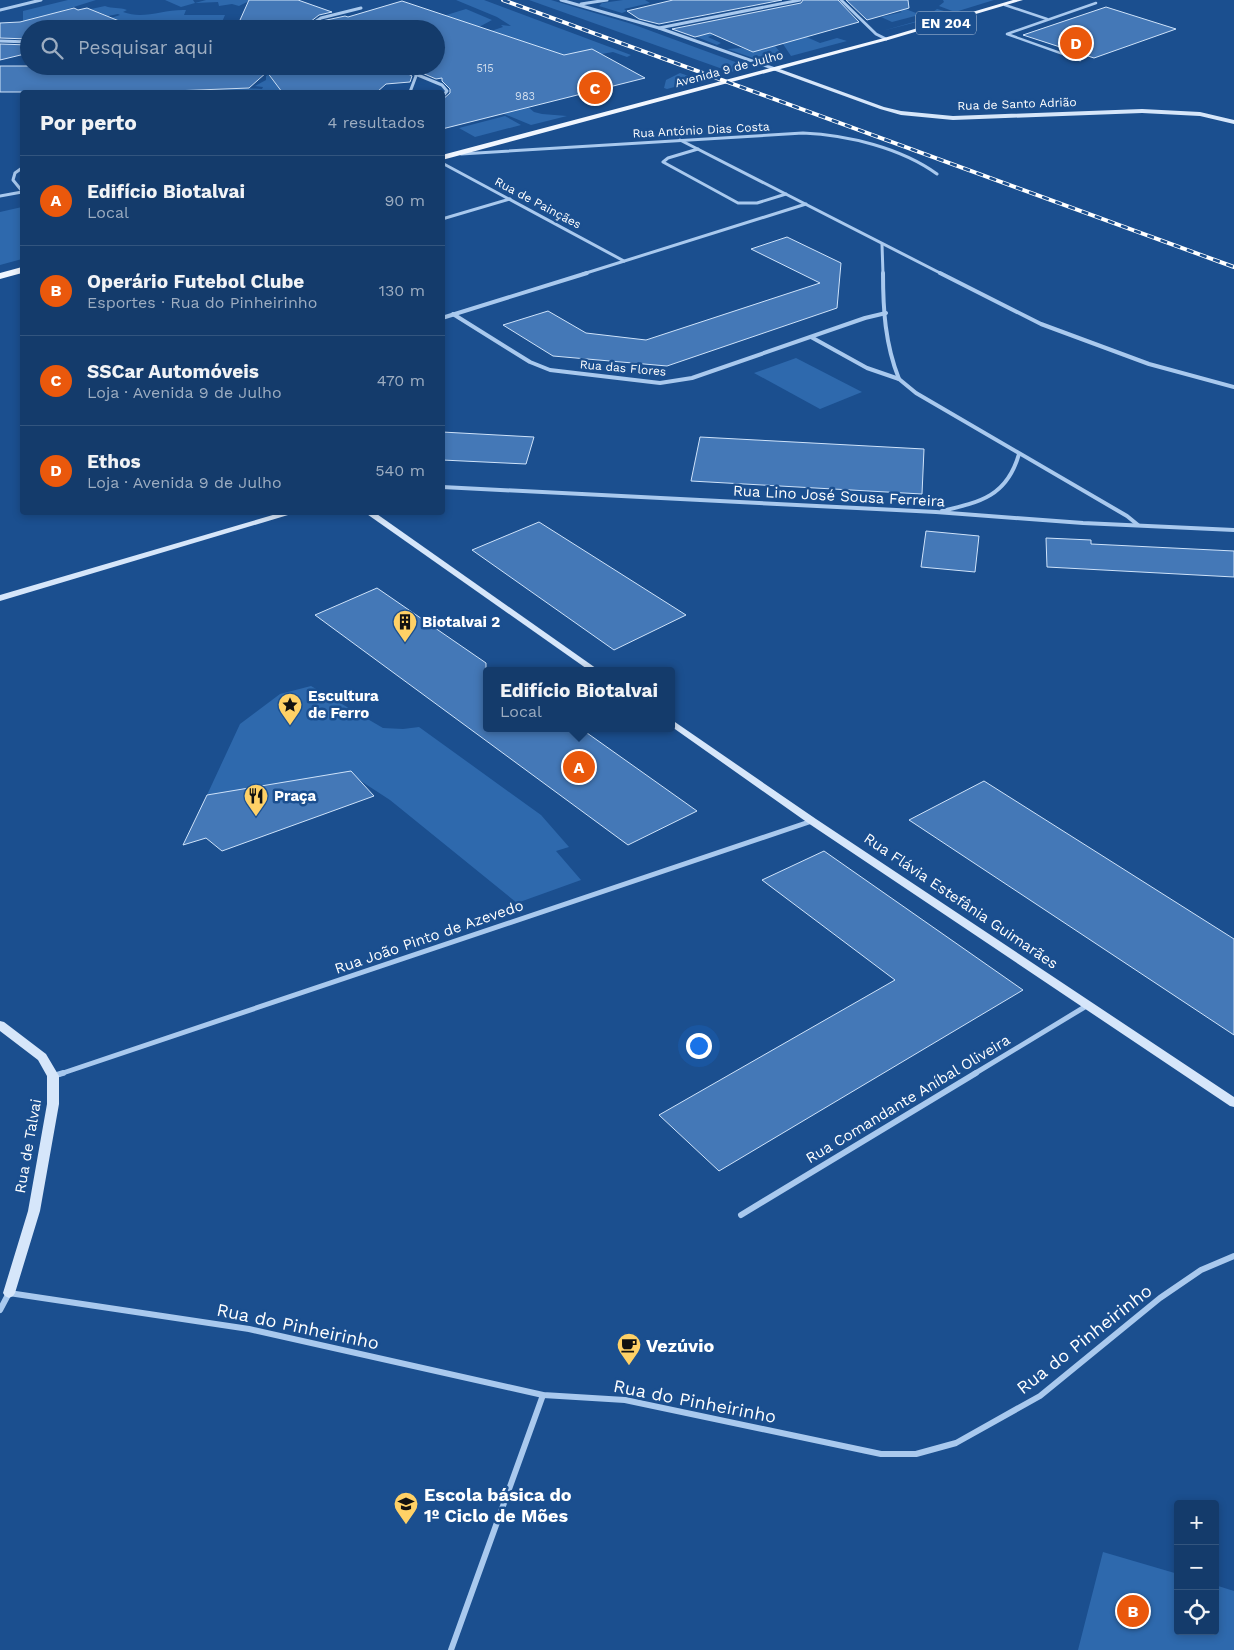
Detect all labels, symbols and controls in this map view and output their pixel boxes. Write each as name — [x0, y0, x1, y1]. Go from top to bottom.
road number: EN 204 — [916, 12, 976, 34]
search box — [20, 20, 445, 75]
pin: D — [1060, 24, 1092, 62]
icon: search — [38, 34, 66, 62]
text: Pesquisar aqui — [78, 36, 213, 59]
street label: Avenida 9 de Julho — [673, 48, 785, 90]
house number: 515 — [476, 62, 494, 75]
pin: C — [579, 69, 611, 107]
house number: 983 — [515, 90, 535, 103]
street label: Rua de Santo Adrião — [957, 95, 1077, 113]
text: Por perto — [40, 110, 137, 135]
text: 4 resultados — [328, 113, 425, 132]
street label: Rua António Dias Costa — [632, 119, 770, 141]
street label: Rua de Painçães — [492, 174, 584, 232]
text: Edifício Biotalvai — [87, 180, 245, 203]
text: A — [51, 191, 61, 210]
text: 90 m — [384, 191, 425, 210]
text: Local — [87, 203, 129, 222]
text: Operário Futebol Clube — [87, 270, 304, 293]
text: B — [51, 281, 61, 300]
text: 130 m — [379, 281, 425, 300]
text: Esportes · Rua do Pinheirinho — [87, 293, 317, 312]
street label: Rua das Flores — [579, 357, 667, 379]
text: SSCar Automóveis — [87, 360, 259, 383]
text: C — [51, 371, 61, 390]
text: 470 m — [377, 371, 425, 390]
text: Loja · Avenida 9 de Julho — [87, 383, 282, 402]
text: Ethos — [87, 450, 141, 473]
text: D — [50, 461, 62, 480]
text: 540 m — [375, 461, 425, 480]
text: Loja · Avenida 9 de Julho — [87, 473, 282, 492]
street label: Rua Lino José Sousa Ferreira — [732, 481, 946, 511]
building icon: Biotalvai 2 — [392, 609, 418, 643]
place label: Biotalvai 2 — [422, 613, 500, 631]
popup — [483, 667, 675, 732]
text: Edifício Biotalvai — [500, 679, 658, 702]
place label: Escultura de Ferro — [308, 687, 379, 722]
place icon: Escultura de Ferro — [277, 692, 303, 726]
text: Local — [500, 702, 542, 721]
pin: A — [563, 748, 595, 786]
restaurant icon: Praça — [243, 783, 269, 817]
place label: Praça — [274, 787, 317, 805]
street label: Rua Flávia Estefânia Guimarães — [861, 829, 1061, 973]
street label: Rua João Pinto de Azevedo — [332, 896, 526, 978]
street label: Rua Comandante Aníbal Oliveira — [803, 1030, 1014, 1167]
your location — [686, 1033, 712, 1059]
street label: Rua de Talvai — [11, 1097, 45, 1195]
street label: Rua do Pinheirinho — [1012, 1280, 1156, 1398]
street label: Rua do Pinheirinho — [215, 1299, 381, 1353]
cafe icon: Vezúvio — [616, 1332, 642, 1366]
place label: Vezúvio — [646, 1335, 714, 1356]
street label: Rua do Pinheirinho — [612, 1375, 778, 1427]
place label: Escola básica do 1º Ciclo de Mões — [424, 1484, 572, 1526]
school or university icon: Escola básica do 1º Ciclo de Mões — [393, 1491, 419, 1525]
map controls — [1174, 1500, 1219, 1635]
button: + — [1174, 1500, 1219, 1545]
button: − — [1174, 1545, 1219, 1590]
button: locate — [1174, 1590, 1219, 1635]
pin: B — [1117, 1592, 1149, 1630]

